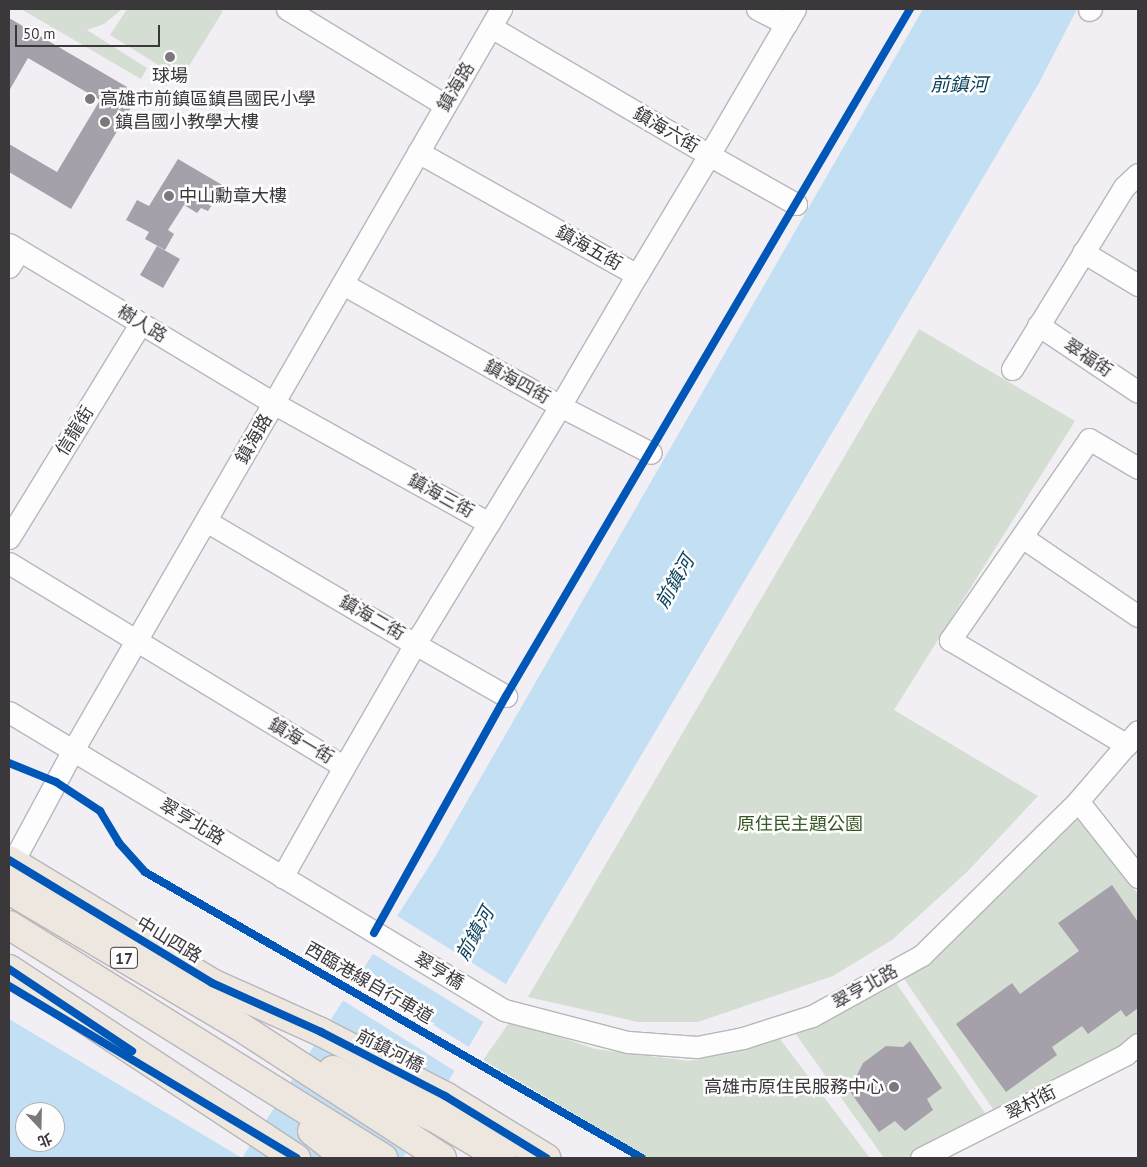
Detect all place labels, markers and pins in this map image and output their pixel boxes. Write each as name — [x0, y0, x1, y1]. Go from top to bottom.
marker: 球場 — [164, 51, 176, 63]
place label: 球場 — [152, 65, 188, 87]
place label: 高雄市前鎮區鎮昌國民小學 — [100, 88, 316, 110]
marker: 高雄市前鎮區鎮昌國民小學 — [84, 93, 96, 105]
place label: 鎮昌國小教學大樓 — [115, 111, 259, 133]
marker: 鎮昌國小教學大樓 — [99, 116, 111, 128]
place label: 中山勳章大樓 — [179, 185, 287, 207]
marker: 中山勳章大樓 — [163, 190, 175, 202]
place label: 高雄市原住民服務中心 — [704, 1076, 884, 1098]
marker: 高雄市原住民服務中心 — [888, 1081, 900, 1093]

